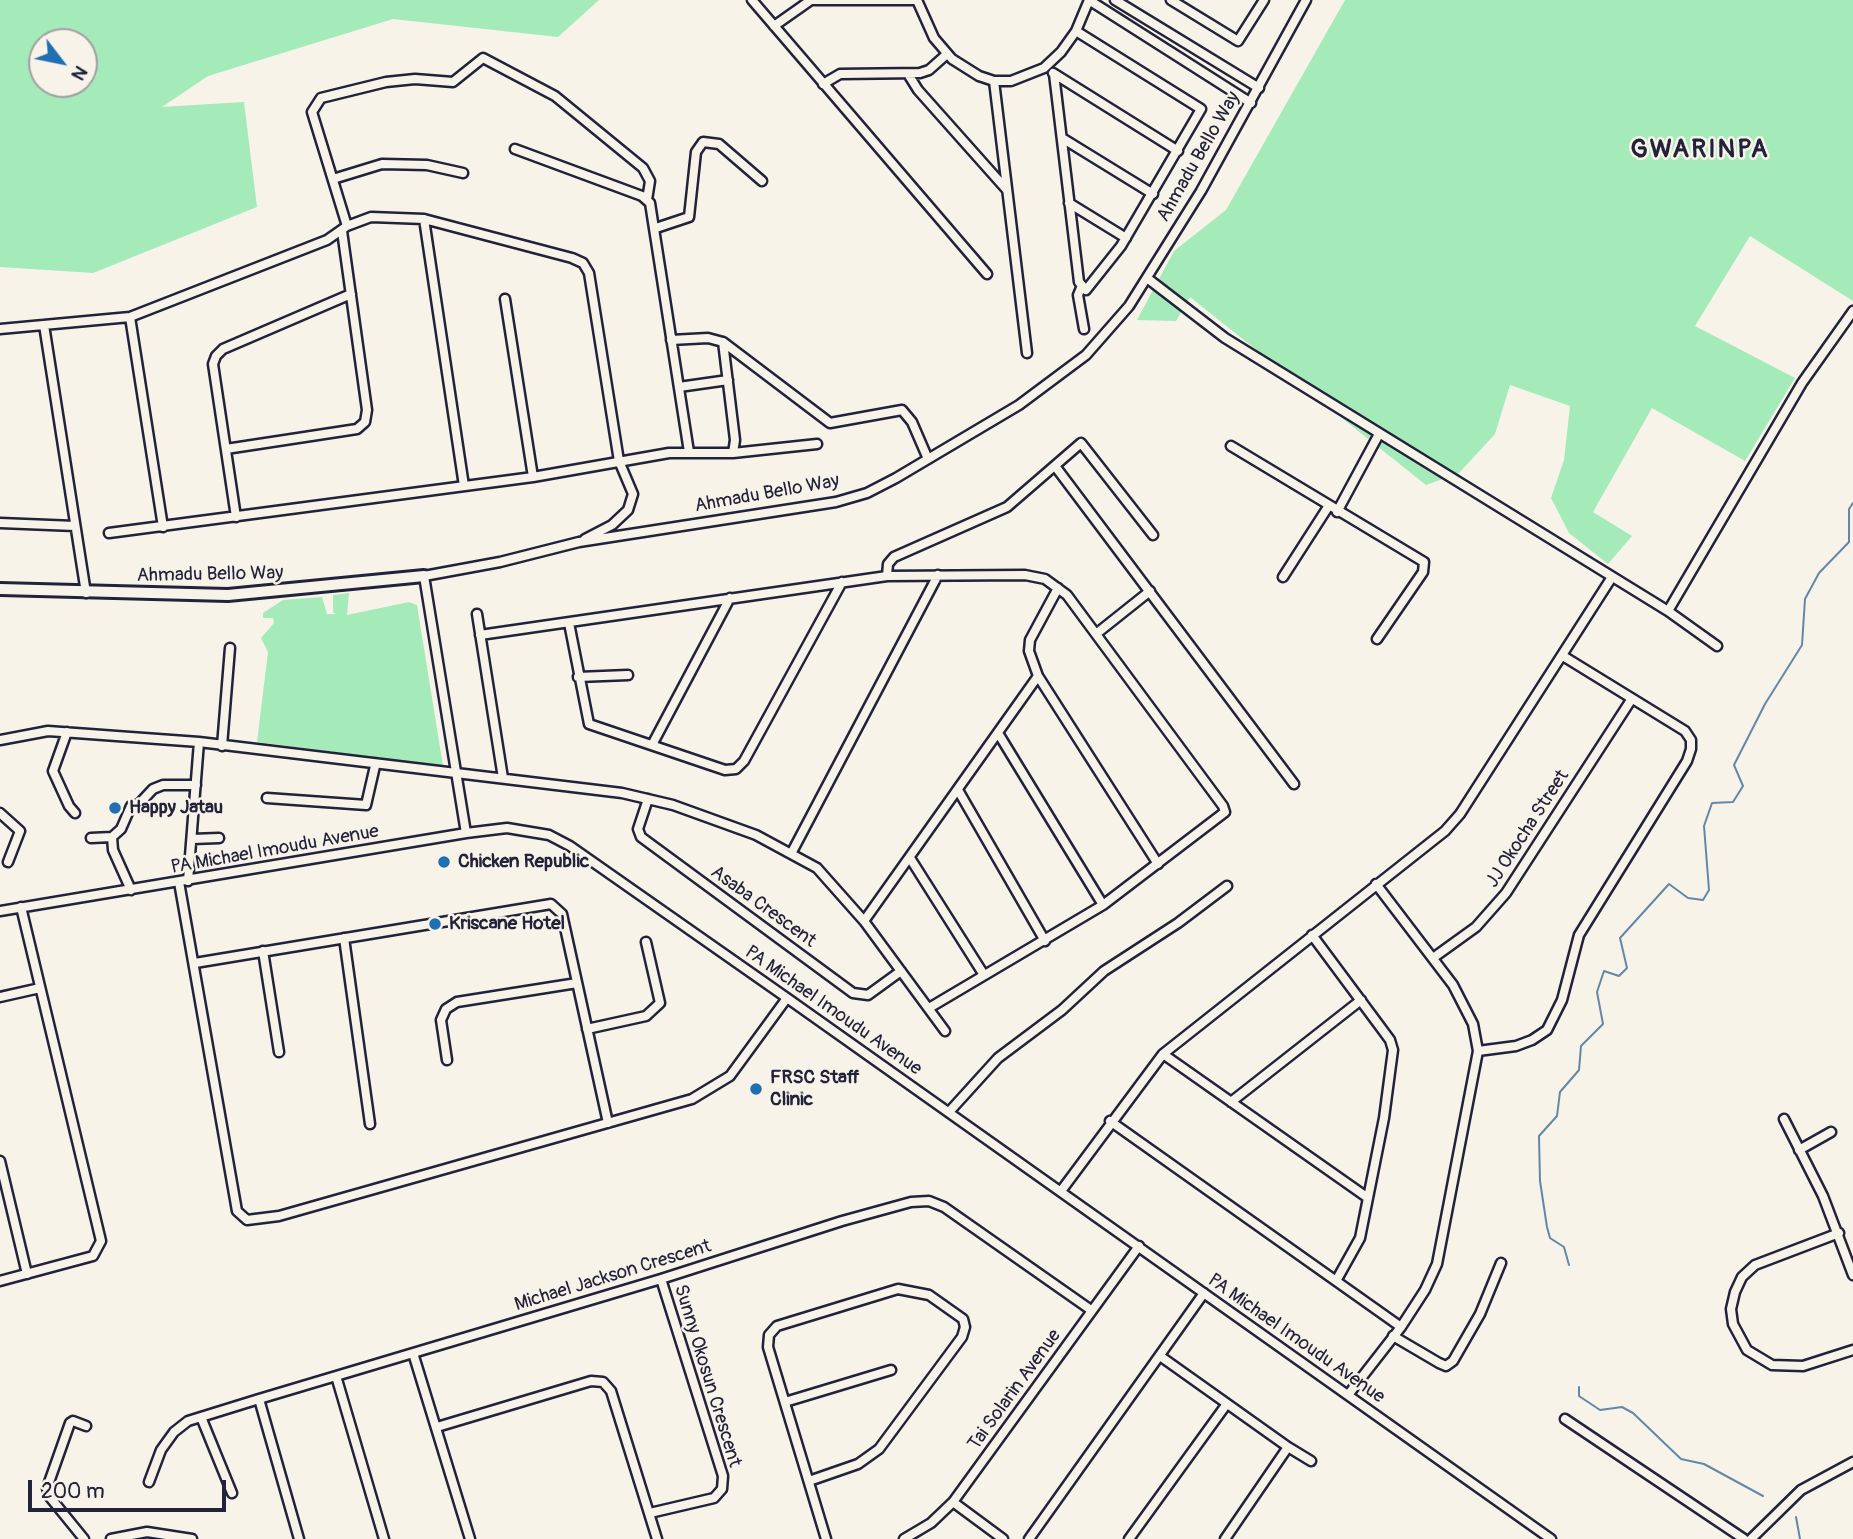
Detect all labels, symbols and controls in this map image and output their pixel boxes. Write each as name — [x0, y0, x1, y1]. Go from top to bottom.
north arrow — [28, 28, 98, 98]
text: N — [66, 61, 93, 85]
street label: Ahmadu Bello Way — [1152, 88, 1246, 226]
district label: GWARINPA — [1631, 134, 1769, 166]
street label: Ahmadu Bello Way — [693, 470, 841, 518]
street label: Ahmadu Bello Way — [137, 562, 283, 588]
street label: JJ Okocha Street — [1482, 766, 1574, 892]
place label: Happy Jatau — [129, 797, 223, 819]
marker: Happy Jatau — [107, 800, 123, 816]
street label: PA Michael Imoudu Avenue — [169, 820, 381, 880]
place label: Chicken Republic — [458, 851, 589, 873]
marker: Chicken Republic — [436, 854, 452, 870]
street label: Asaba Crescent — [706, 861, 820, 953]
place label: Kriscane Hotel — [449, 913, 565, 935]
marker: Kriscane Hotel — [427, 916, 443, 932]
street label: PA Michael Imoudu Avenue — [740, 941, 926, 1081]
place label: FRSC Staff Clinic — [770, 1067, 859, 1111]
marker: FRSC Staff Clinic — [748, 1081, 764, 1097]
street label: Michael Jackson Crescent — [512, 1235, 714, 1317]
street label: PA Michael Imoudu Avenue — [1203, 1269, 1389, 1409]
street label: Sunny Okosun Crescent — [668, 1282, 746, 1470]
street label: Tai Solarin Avenue — [964, 1325, 1066, 1455]
scale bar — [32, 1466, 229, 1510]
text: 200 m — [41, 1478, 105, 1505]

